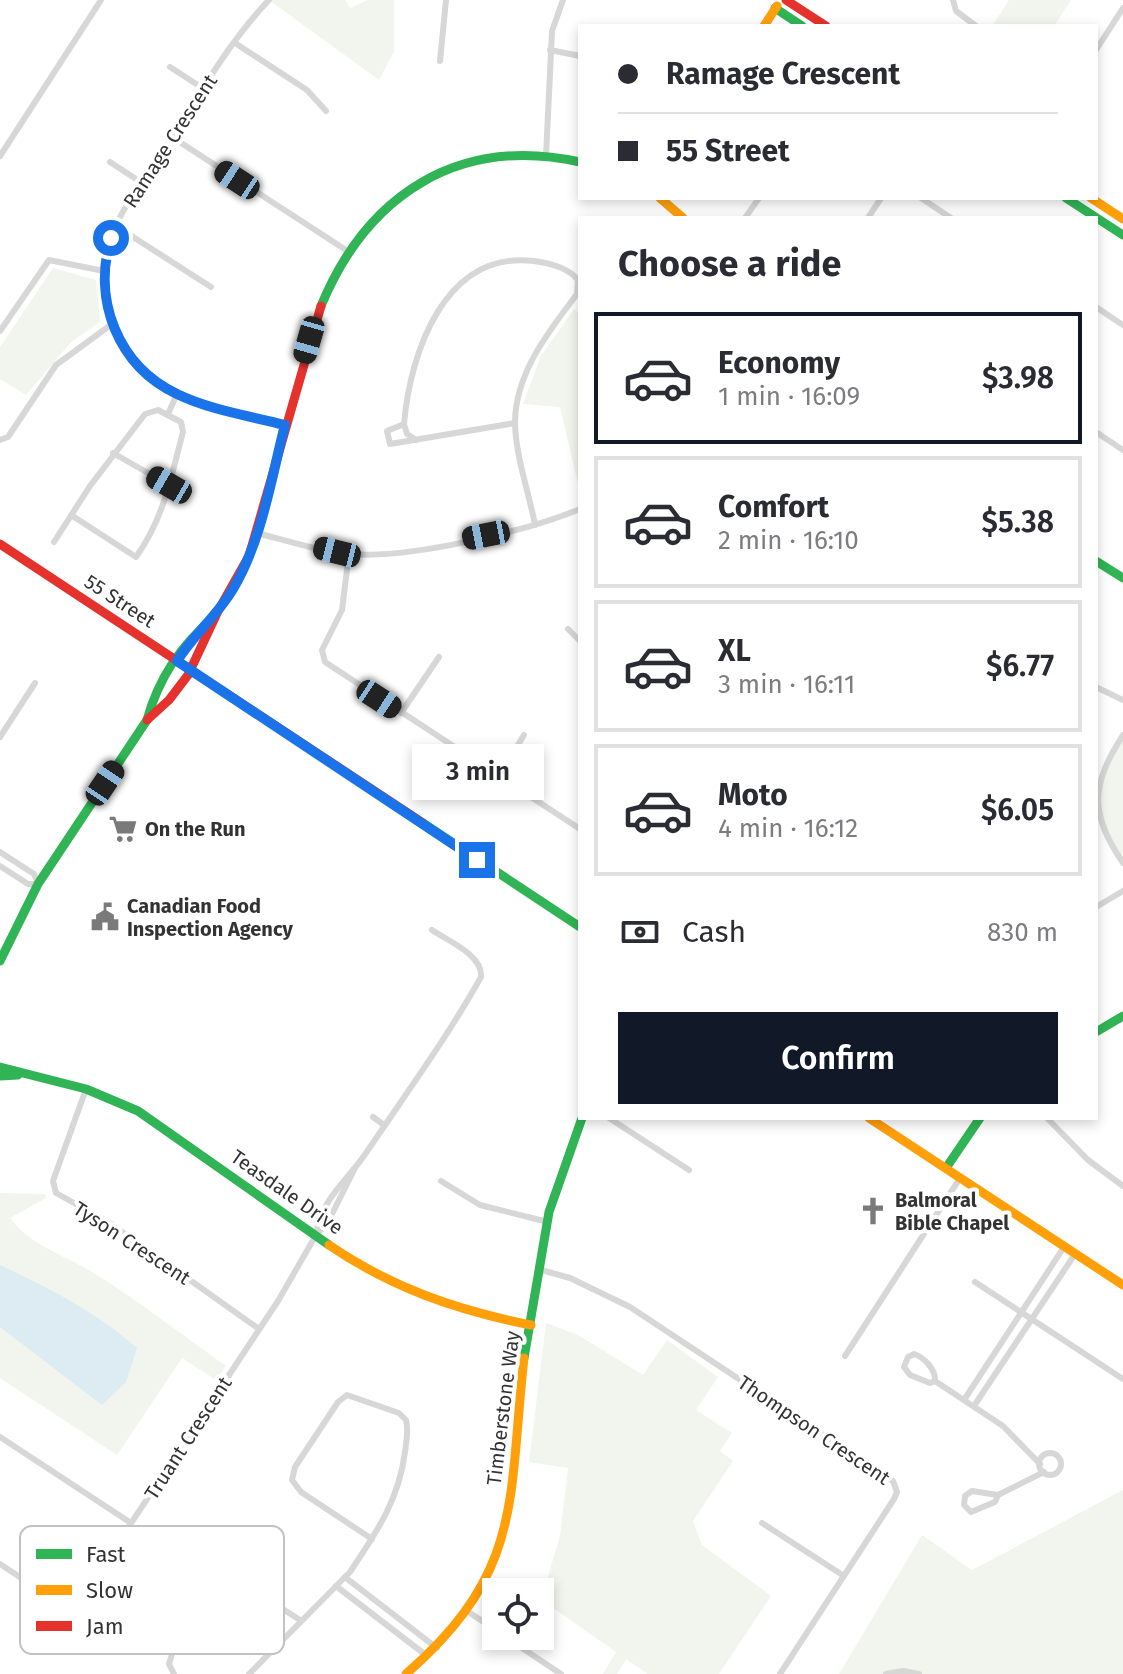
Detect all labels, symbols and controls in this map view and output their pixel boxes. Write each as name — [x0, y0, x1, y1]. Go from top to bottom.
text: Ramage Crescent — [666, 56, 900, 92]
street label: Ramage Crescent — [118, 69, 222, 212]
text: 55 Street — [666, 133, 790, 169]
car — [210, 157, 264, 203]
route start — [93, 220, 129, 256]
text: Choose a ride — [618, 242, 841, 286]
car — [291, 314, 327, 366]
icon: car — [622, 342, 694, 414]
text: Economy — [718, 345, 840, 381]
text: $3.98 — [982, 360, 1054, 396]
text: 1 min · 16:09 — [718, 381, 860, 412]
car — [142, 463, 196, 507]
icon: car — [622, 486, 694, 558]
text: Comfort — [718, 489, 829, 525]
text: $5.38 — [982, 504, 1054, 540]
car — [460, 519, 512, 551]
text: 2 min · 16:10 — [718, 525, 859, 556]
car — [311, 535, 363, 569]
street label: 55 Street — [80, 569, 161, 633]
icon: car — [622, 630, 694, 702]
text: XL — [718, 633, 751, 669]
text: $6.77 — [986, 648, 1054, 684]
text: 3 min · 16:11 — [718, 669, 855, 700]
car — [352, 676, 406, 722]
callout: 3 min — [411, 744, 543, 800]
car — [82, 756, 128, 810]
text: 3 min — [446, 756, 510, 787]
icon: car — [622, 774, 694, 846]
text: Moto — [718, 777, 788, 813]
text: $6.05 — [981, 792, 1054, 828]
text: 4 min · 16:12 — [718, 813, 858, 844]
supermarket icon: On the Run — [108, 814, 138, 844]
place label: On the Run — [145, 817, 245, 841]
route end — [459, 842, 495, 878]
place label: Canadian Food Inspection Agency — [127, 894, 293, 941]
public building icon: Canadian Food Inspection Agency — [90, 902, 120, 932]
icon: cash — [618, 910, 662, 954]
text: Cash — [682, 914, 746, 950]
text: 830 m — [987, 917, 1058, 948]
button: Confirm — [618, 1012, 1058, 1104]
street label: Teasdale Drive — [226, 1144, 348, 1240]
place label: Balmoral Bible Chapel — [895, 1188, 1009, 1235]
street label: Tyson Crescent — [69, 1196, 196, 1290]
church icon: Balmoral Bible Chapel — [858, 1196, 888, 1226]
street label: Timberstone Way — [482, 1329, 524, 1487]
street label: Thompson Crescent — [733, 1370, 895, 1490]
street label: Truant Crescent — [139, 1371, 237, 1504]
legend — [20, 1526, 284, 1654]
text: Fast — [86, 1541, 126, 1568]
text: Slow — [86, 1577, 133, 1604]
map controls — [482, 1578, 554, 1650]
button: locate — [482, 1578, 554, 1650]
text: Jam — [86, 1613, 124, 1640]

